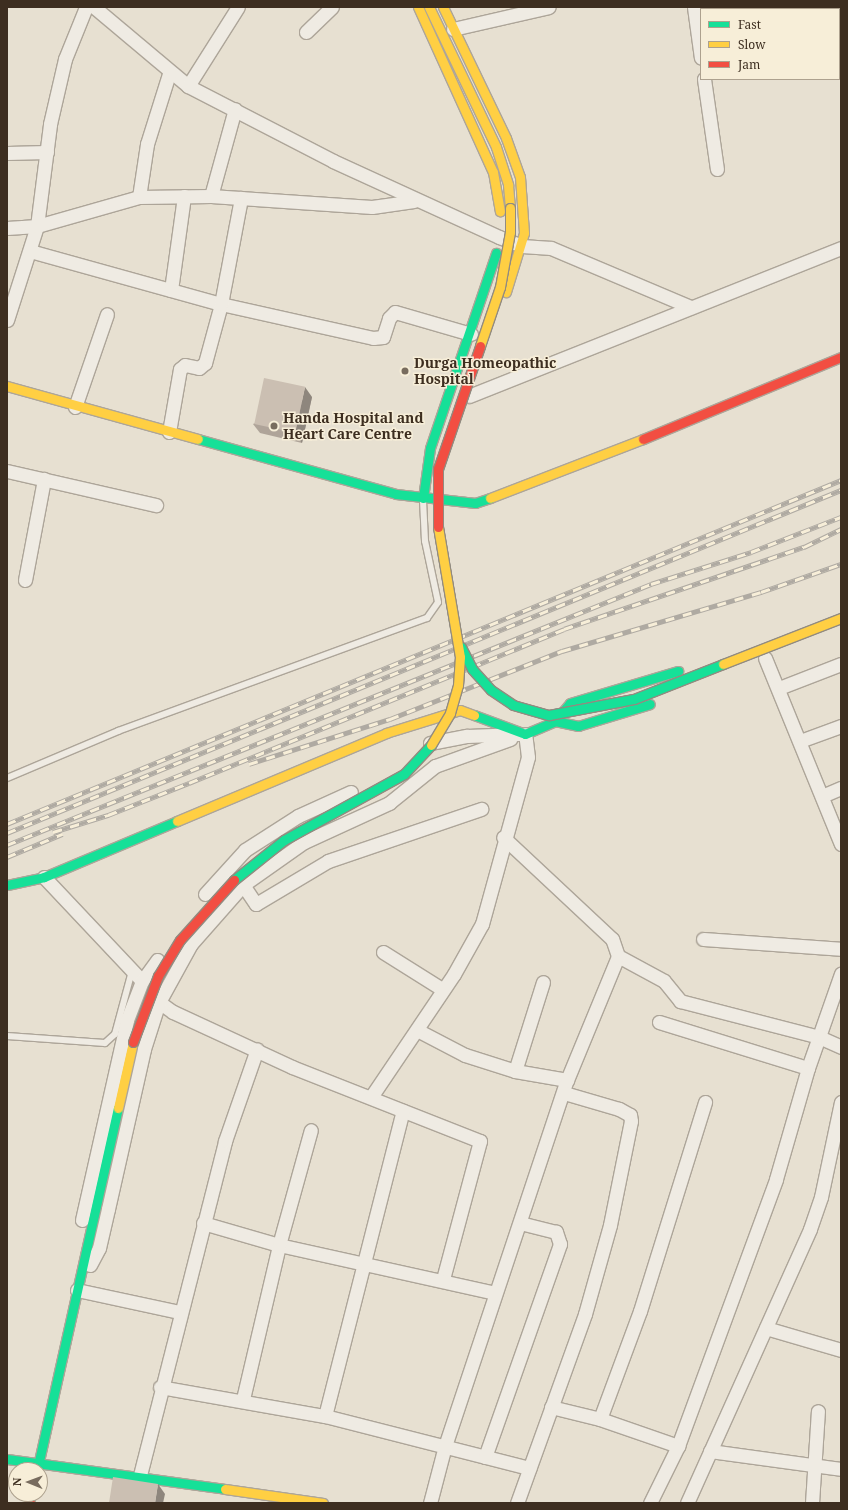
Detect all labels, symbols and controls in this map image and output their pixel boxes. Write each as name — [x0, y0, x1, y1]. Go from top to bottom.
legend — [700, 8, 840, 80]
text: Fast — [738, 16, 761, 33]
text: Slow — [738, 36, 766, 53]
text: Jam — [738, 56, 760, 73]
place label: Durga Homeopathic Hospital — [414, 355, 556, 388]
marker: Durga Homeopathic Hospital — [399, 365, 411, 377]
place label: Handa Hospital and Heart Care Centre — [283, 410, 424, 442]
marker: Handa Hospital and Heart Care Centre — [268, 420, 280, 432]
north arrow — [8, 1462, 48, 1502]
text: N — [9, 1477, 24, 1486]

